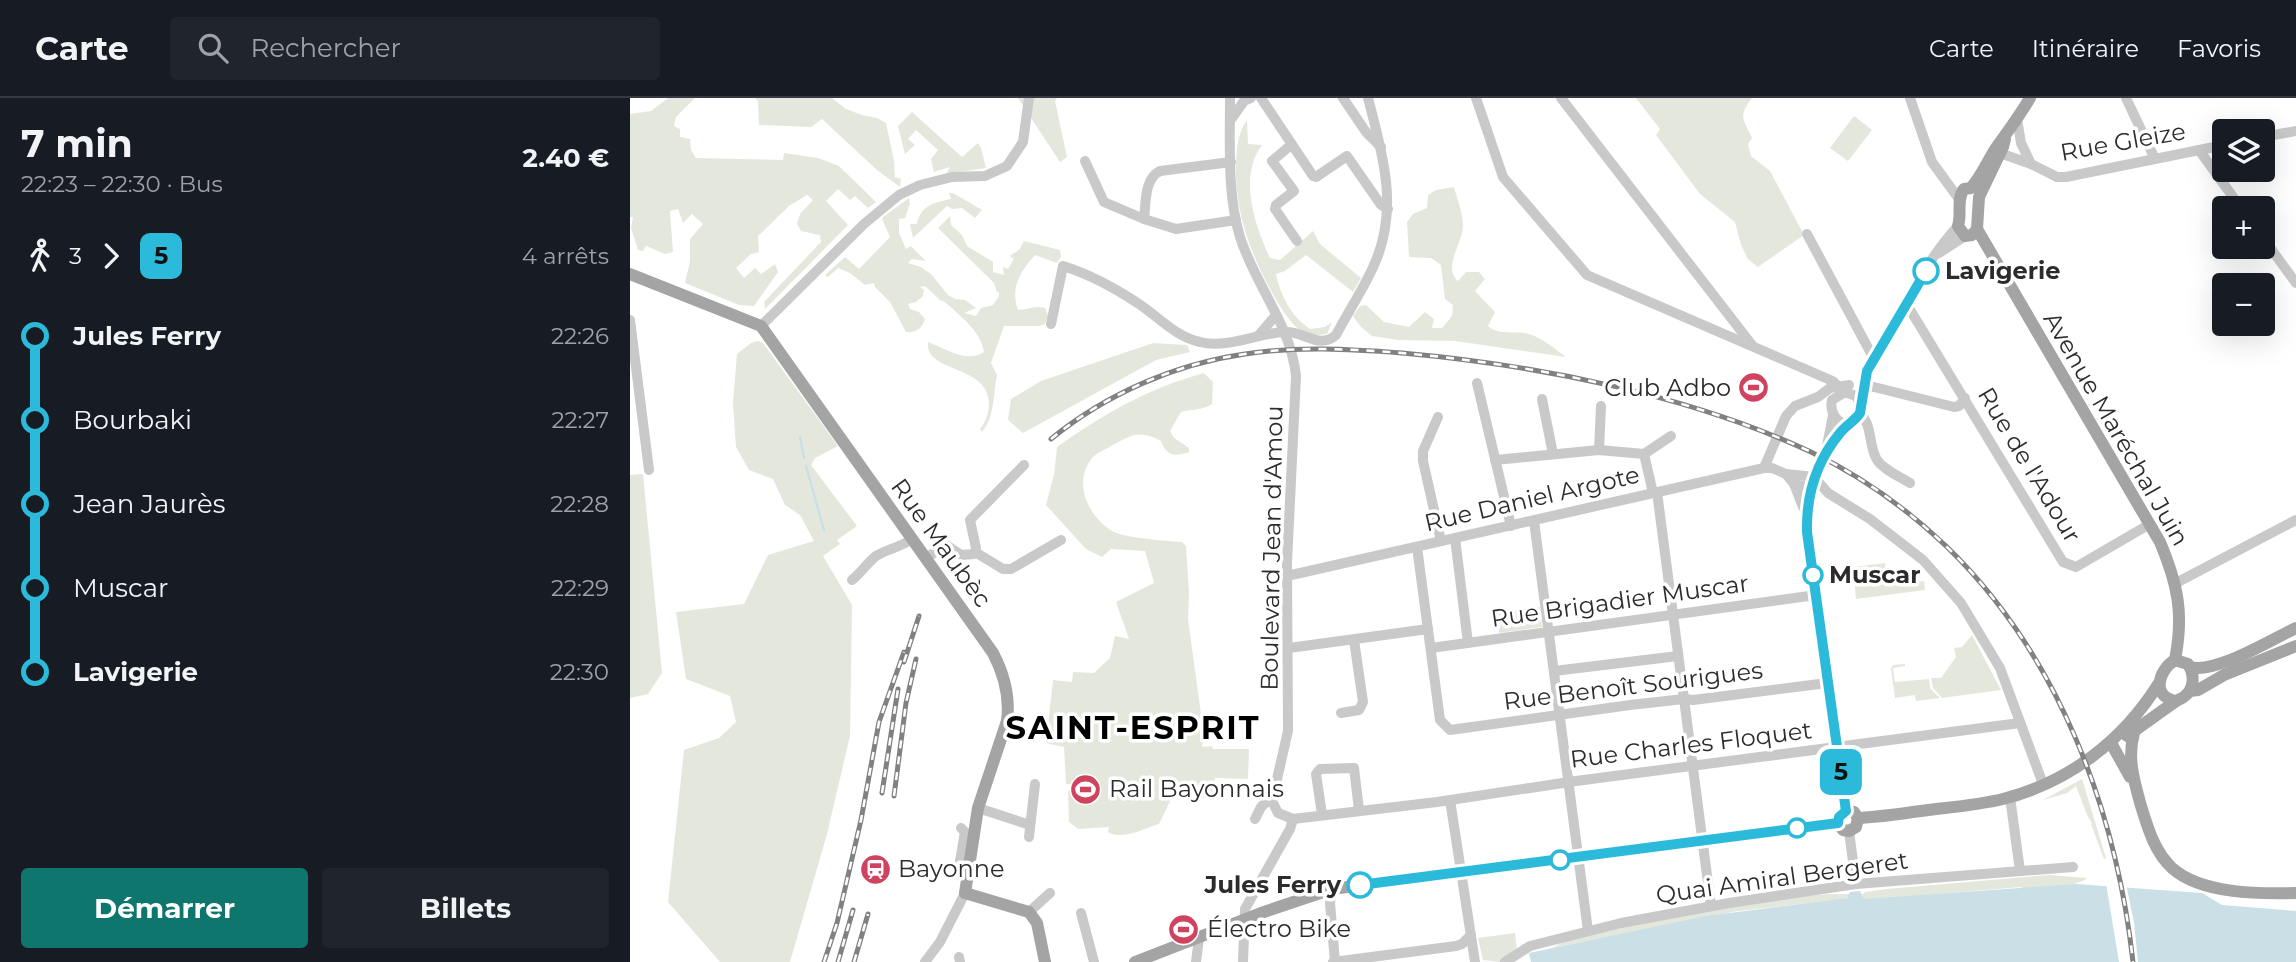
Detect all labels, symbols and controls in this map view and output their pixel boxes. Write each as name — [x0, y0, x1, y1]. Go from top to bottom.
search box — [170, 17, 660, 80]
text: Carte — [35, 28, 128, 68]
icon: search — [194, 29, 232, 67]
text: Rechercher — [250, 32, 401, 64]
text: Carte — [1929, 34, 1994, 63]
text: Itinéraire — [2032, 34, 2139, 63]
text: Favoris — [2177, 34, 2261, 63]
street label: Rue Gleize — [2058, 116, 2188, 167]
map controls — [2212, 119, 2275, 336]
button: layers — [2212, 119, 2275, 182]
text: 7 min — [21, 120, 133, 167]
text: 2.40 € — [523, 142, 609, 174]
text: 22:23 – 22:30 · Bus — [21, 170, 223, 198]
button: + — [2212, 196, 2275, 259]
icon: walk — [21, 237, 59, 275]
icon: forward — [92, 237, 130, 275]
text: 5 — [154, 241, 168, 270]
text: 3 — [69, 242, 82, 270]
text: 4 arrêts — [522, 242, 609, 270]
place label: Lavigerie — [1945, 256, 2060, 285]
marker: Lavigerie — [1913, 258, 1939, 284]
button: − — [2212, 273, 2275, 336]
street label: Avenue Maréchal Juin — [2038, 307, 2195, 551]
text: Jules Ferry — [73, 320, 221, 352]
text: 22:26 — [551, 322, 609, 350]
sports icon: Club Adbo — [1737, 371, 1771, 405]
place label: Club Adbo — [1604, 373, 1731, 402]
street label: Rue de l'Adour — [1972, 382, 2087, 548]
text: Bourbaki — [73, 404, 192, 436]
street label: Boulevard Jean d'Amou — [1255, 405, 1288, 691]
text: 22:27 — [551, 406, 609, 434]
street label: Rue Daniel Argote — [1421, 460, 1642, 537]
street label: Rue Maubèc — [885, 473, 998, 613]
text: Jean Jaurès — [73, 488, 225, 520]
text: 22:28 — [550, 490, 609, 518]
place label: Muscar — [1829, 560, 1921, 589]
marker: Muscar — [1803, 565, 1823, 585]
street label: Rue Brigadier Muscar — [1489, 568, 1751, 633]
text: Muscar — [73, 572, 168, 604]
text: 22:29 — [551, 574, 609, 602]
street label: Rue Benoît Sourigues — [1502, 655, 1764, 716]
text: Lavigerie — [73, 656, 198, 688]
text: 22:30 — [550, 658, 609, 686]
district label: SAINT-ESPRIT — [1005, 708, 1261, 747]
street label: Rue Charles Floquet — [1568, 715, 1814, 774]
line badge: 5 — [1818, 749, 1864, 795]
text: 5 — [1834, 757, 1848, 786]
sports icon: Rail Bayonnais — [1069, 772, 1103, 806]
place label: Rail Bayonnais — [1109, 774, 1284, 803]
unlabelled marker — [1787, 818, 1807, 838]
street label: Quai Amiral Bergeret — [1654, 845, 1910, 910]
unlabelled marker — [1550, 850, 1570, 870]
station icon: Bayonne — [858, 852, 892, 886]
place label: Bayonne — [898, 854, 1004, 883]
button: Démarrer — [21, 868, 308, 948]
button: Billets — [322, 868, 609, 948]
place label: Jules Ferry — [1203, 870, 1342, 899]
marker: Jules Ferry — [1347, 872, 1373, 898]
sports icon: Électro Bike — [1167, 912, 1201, 946]
place label: Électro Bike — [1207, 914, 1351, 943]

